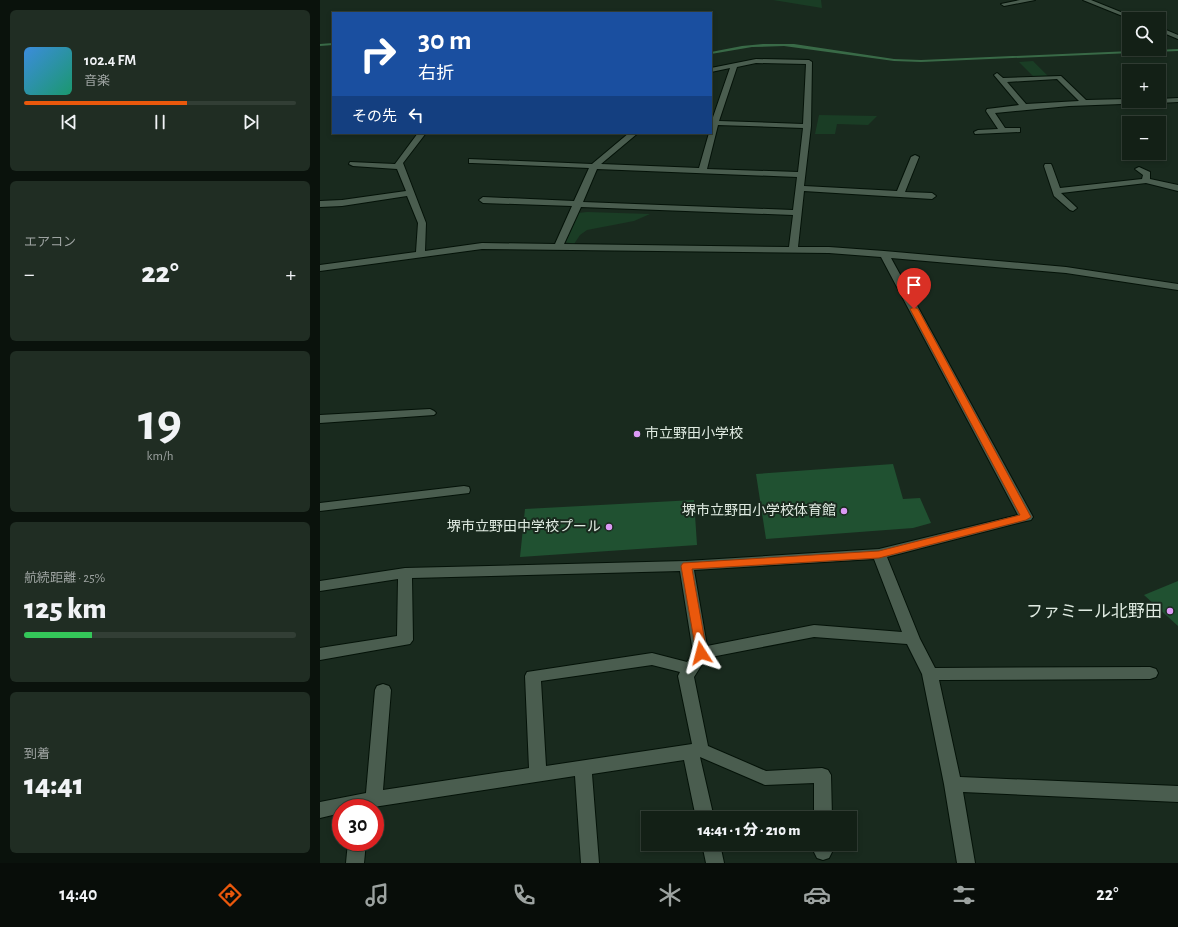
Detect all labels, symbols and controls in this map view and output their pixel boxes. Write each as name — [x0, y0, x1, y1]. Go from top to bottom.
map controls — [1122, 12, 1166, 160]
button: search — [1122, 12, 1166, 56]
text: 30 m — [418, 27, 471, 55]
icon: right — [352, 28, 404, 80]
text: 102.4 FM — [84, 53, 136, 68]
button: + — [1122, 64, 1166, 108]
text: 右折 — [418, 65, 454, 83]
text: 音楽 — [84, 75, 110, 88]
icon: left — [405, 104, 427, 126]
text: その先 — [352, 109, 397, 124]
icon: previous — [58, 111, 80, 133]
icon: pause — [149, 111, 171, 133]
icon: next — [240, 111, 262, 133]
button: − — [1122, 116, 1166, 160]
text: エアコン — [24, 236, 76, 249]
text: 22° — [141, 258, 179, 288]
text: − — [24, 263, 35, 285]
text: + — [285, 263, 296, 285]
pin — [897, 268, 931, 309]
icon: arrive — [903, 274, 925, 296]
text: 19 — [138, 397, 182, 449]
place label: 市立野田小学校 — [645, 426, 743, 441]
marker: 市立野田小学校 — [632, 429, 642, 439]
text: km/h — [147, 450, 173, 463]
place label: 堺市立野田小学校体育館 — [682, 503, 836, 518]
marker: 堺市立野田小学校体育館 — [839, 506, 849, 516]
place label: 堺市立野田中学校プール — [447, 519, 601, 534]
marker: 堺市立野田中学校プール — [604, 522, 614, 532]
text: 航続距離 · 25% — [24, 572, 105, 585]
text: 125 km — [24, 594, 107, 624]
place label: ファミール北野田 — [1026, 602, 1162, 620]
marker: ファミール北野田 — [1165, 606, 1175, 616]
position arrow — [680, 632, 722, 674]
text: 到着 — [24, 748, 50, 761]
text: 14:41 — [24, 770, 84, 800]
speed limit sign: 30 — [332, 799, 384, 851]
text: 14:41 · 1 分 · 210 m — [698, 823, 800, 838]
icon: directions — [216, 881, 244, 909]
icon: music — [363, 881, 391, 909]
icon: phone — [510, 881, 538, 909]
icon: climate — [656, 881, 684, 909]
icon: car — [803, 881, 831, 909]
icon: filters — [950, 881, 978, 909]
text: 14:40 — [59, 886, 97, 904]
text: 22° — [1096, 886, 1119, 904]

